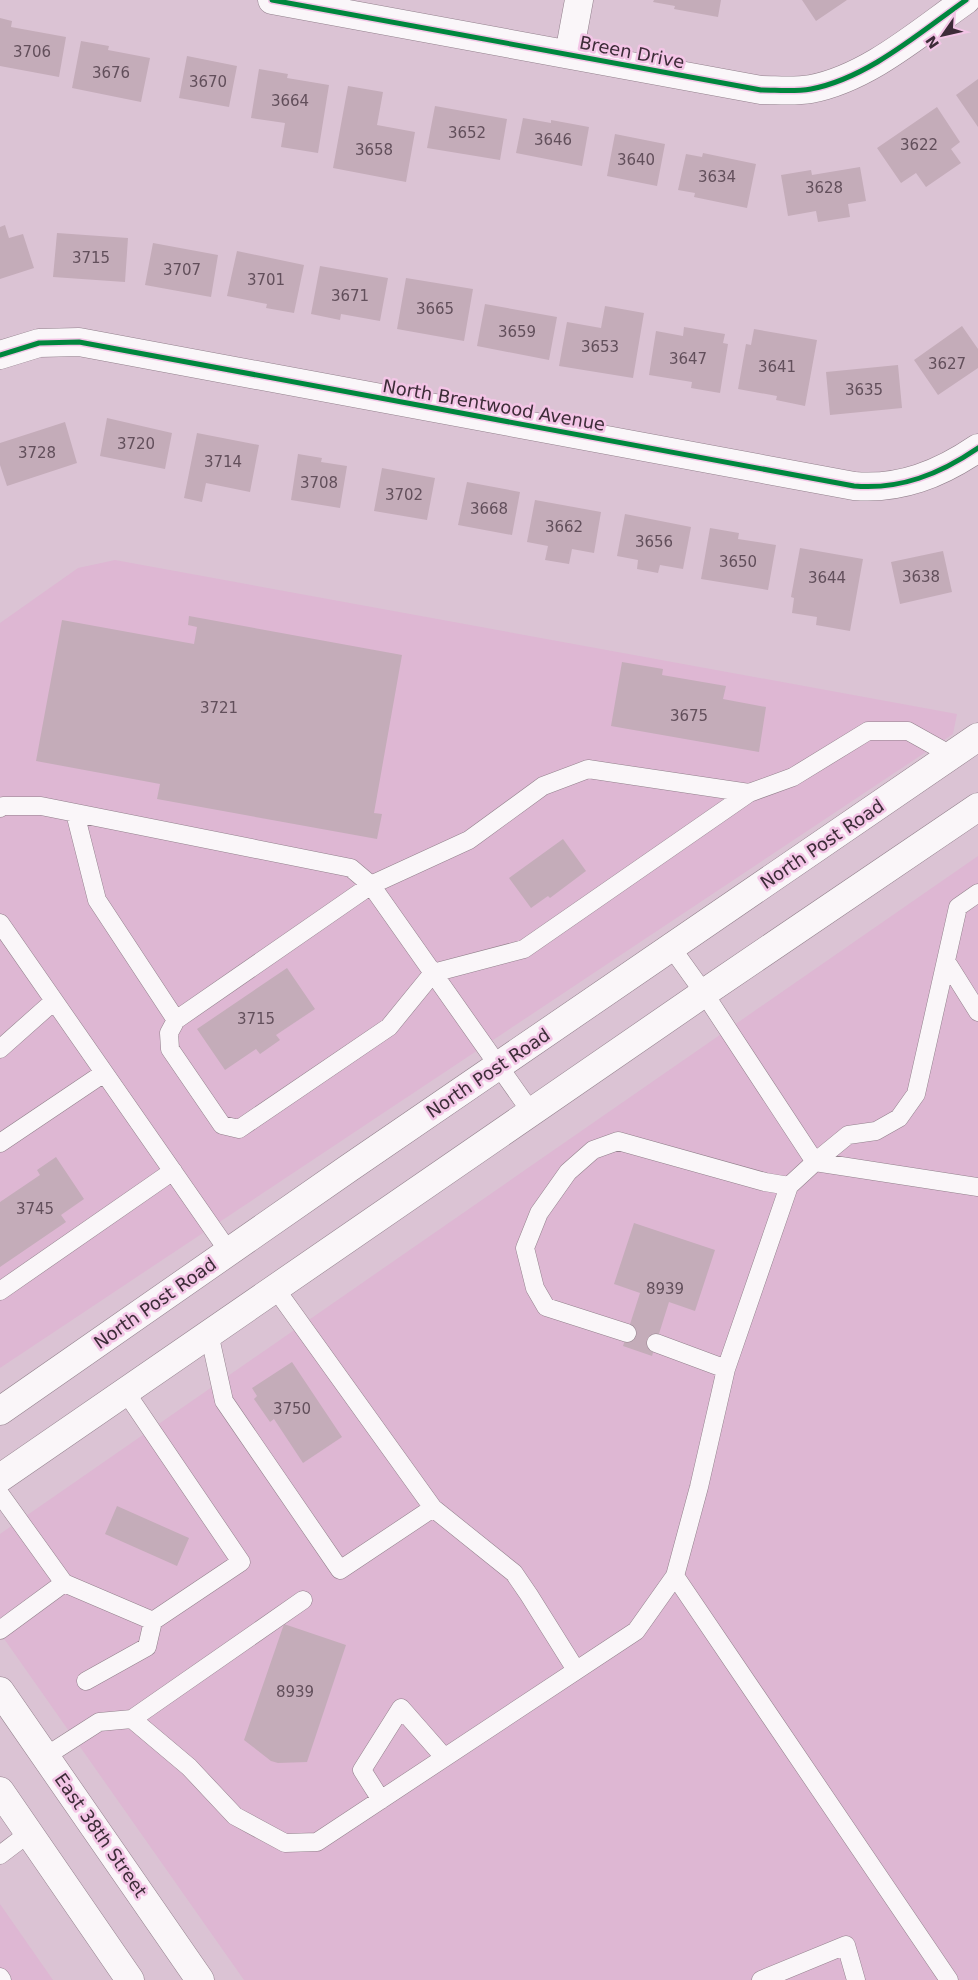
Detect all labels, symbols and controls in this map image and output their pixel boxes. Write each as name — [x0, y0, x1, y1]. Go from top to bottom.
north arrow — [918, 10, 968, 60]
street label: Breen Drive — [578, 32, 686, 72]
text: N — [922, 33, 942, 52]
house number: 3706 — [13, 43, 51, 61]
house number: 3676 — [92, 64, 130, 82]
house number: 3670 — [189, 73, 227, 91]
house number: 3664 — [271, 92, 309, 110]
house number: 3652 — [448, 124, 486, 142]
house number: 3646 — [534, 131, 572, 149]
house number: 3622 — [900, 136, 938, 154]
house number: 3658 — [355, 141, 393, 159]
house number: 3640 — [617, 151, 655, 169]
house number: 3634 — [698, 168, 736, 186]
house number: 3628 — [805, 179, 843, 197]
house number: 3715 — [72, 249, 110, 267]
house number: 3707 — [163, 261, 201, 279]
house number: 3701 — [247, 271, 285, 289]
house number: 3671 — [331, 287, 369, 305]
house number: 3665 — [416, 300, 454, 318]
house number: 3659 — [498, 323, 536, 341]
house number: 3653 — [581, 338, 619, 356]
house number: 3647 — [669, 350, 707, 368]
house number: 3627 — [928, 355, 966, 373]
house number: 3641 — [758, 358, 796, 376]
street label: North Brentwood Avenue — [381, 375, 607, 435]
house number: 3635 — [845, 381, 883, 399]
house number: 3720 — [117, 435, 155, 453]
house number: 3728 — [18, 444, 56, 462]
house number: 3714 — [204, 453, 242, 471]
house number: 3708 — [300, 474, 338, 492]
house number: 3702 — [385, 486, 423, 504]
house number: 3668 — [470, 500, 508, 518]
house number: 3662 — [545, 518, 583, 536]
house number: 3656 — [635, 533, 673, 551]
house number: 3650 — [719, 553, 757, 571]
house number: 3638 — [902, 568, 940, 586]
house number: 3644 — [808, 569, 846, 587]
house number: 3721 — [200, 699, 238, 717]
house number: 3675 — [670, 707, 708, 725]
street label: North Post Road — [756, 795, 888, 893]
house number: 3715 — [237, 1010, 275, 1028]
street label: North Post Road — [422, 1024, 554, 1122]
house number: 3745 — [16, 1200, 54, 1218]
street label: North Post Road — [90, 1253, 220, 1353]
house number: 8939 — [646, 1280, 684, 1298]
house number: 3750 — [273, 1400, 311, 1418]
house number: 8939 — [276, 1683, 314, 1701]
street label: East 38th Street — [50, 1769, 152, 1901]

